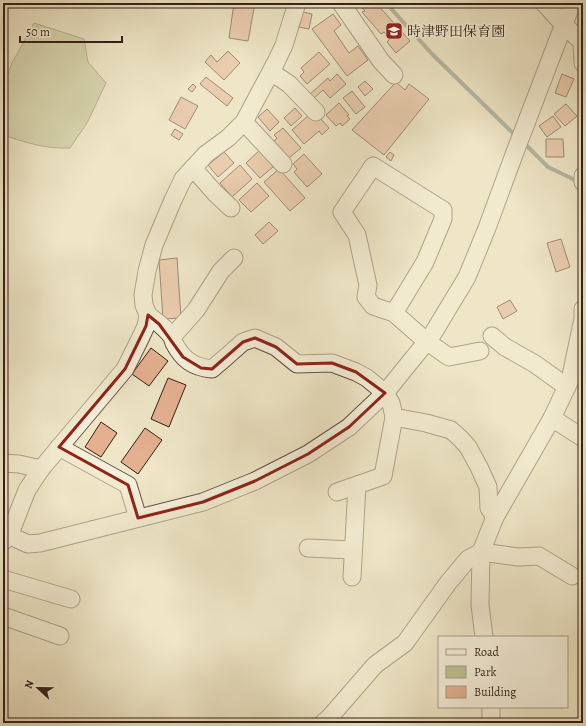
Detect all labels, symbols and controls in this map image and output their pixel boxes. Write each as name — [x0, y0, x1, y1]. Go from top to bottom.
scale bar — [20, 18, 122, 44]
school or university icon: 時津野田保育園 — [384, 21, 404, 41]
place label: 時津野田保育園 — [407, 22, 505, 41]
text: 50 m — [26, 24, 50, 40]
legend — [438, 636, 568, 708]
text: Road — [474, 644, 500, 660]
text: Park — [474, 664, 497, 680]
north arrow — [18, 668, 58, 708]
text: N — [21, 678, 38, 691]
text: Building — [474, 684, 516, 700]

